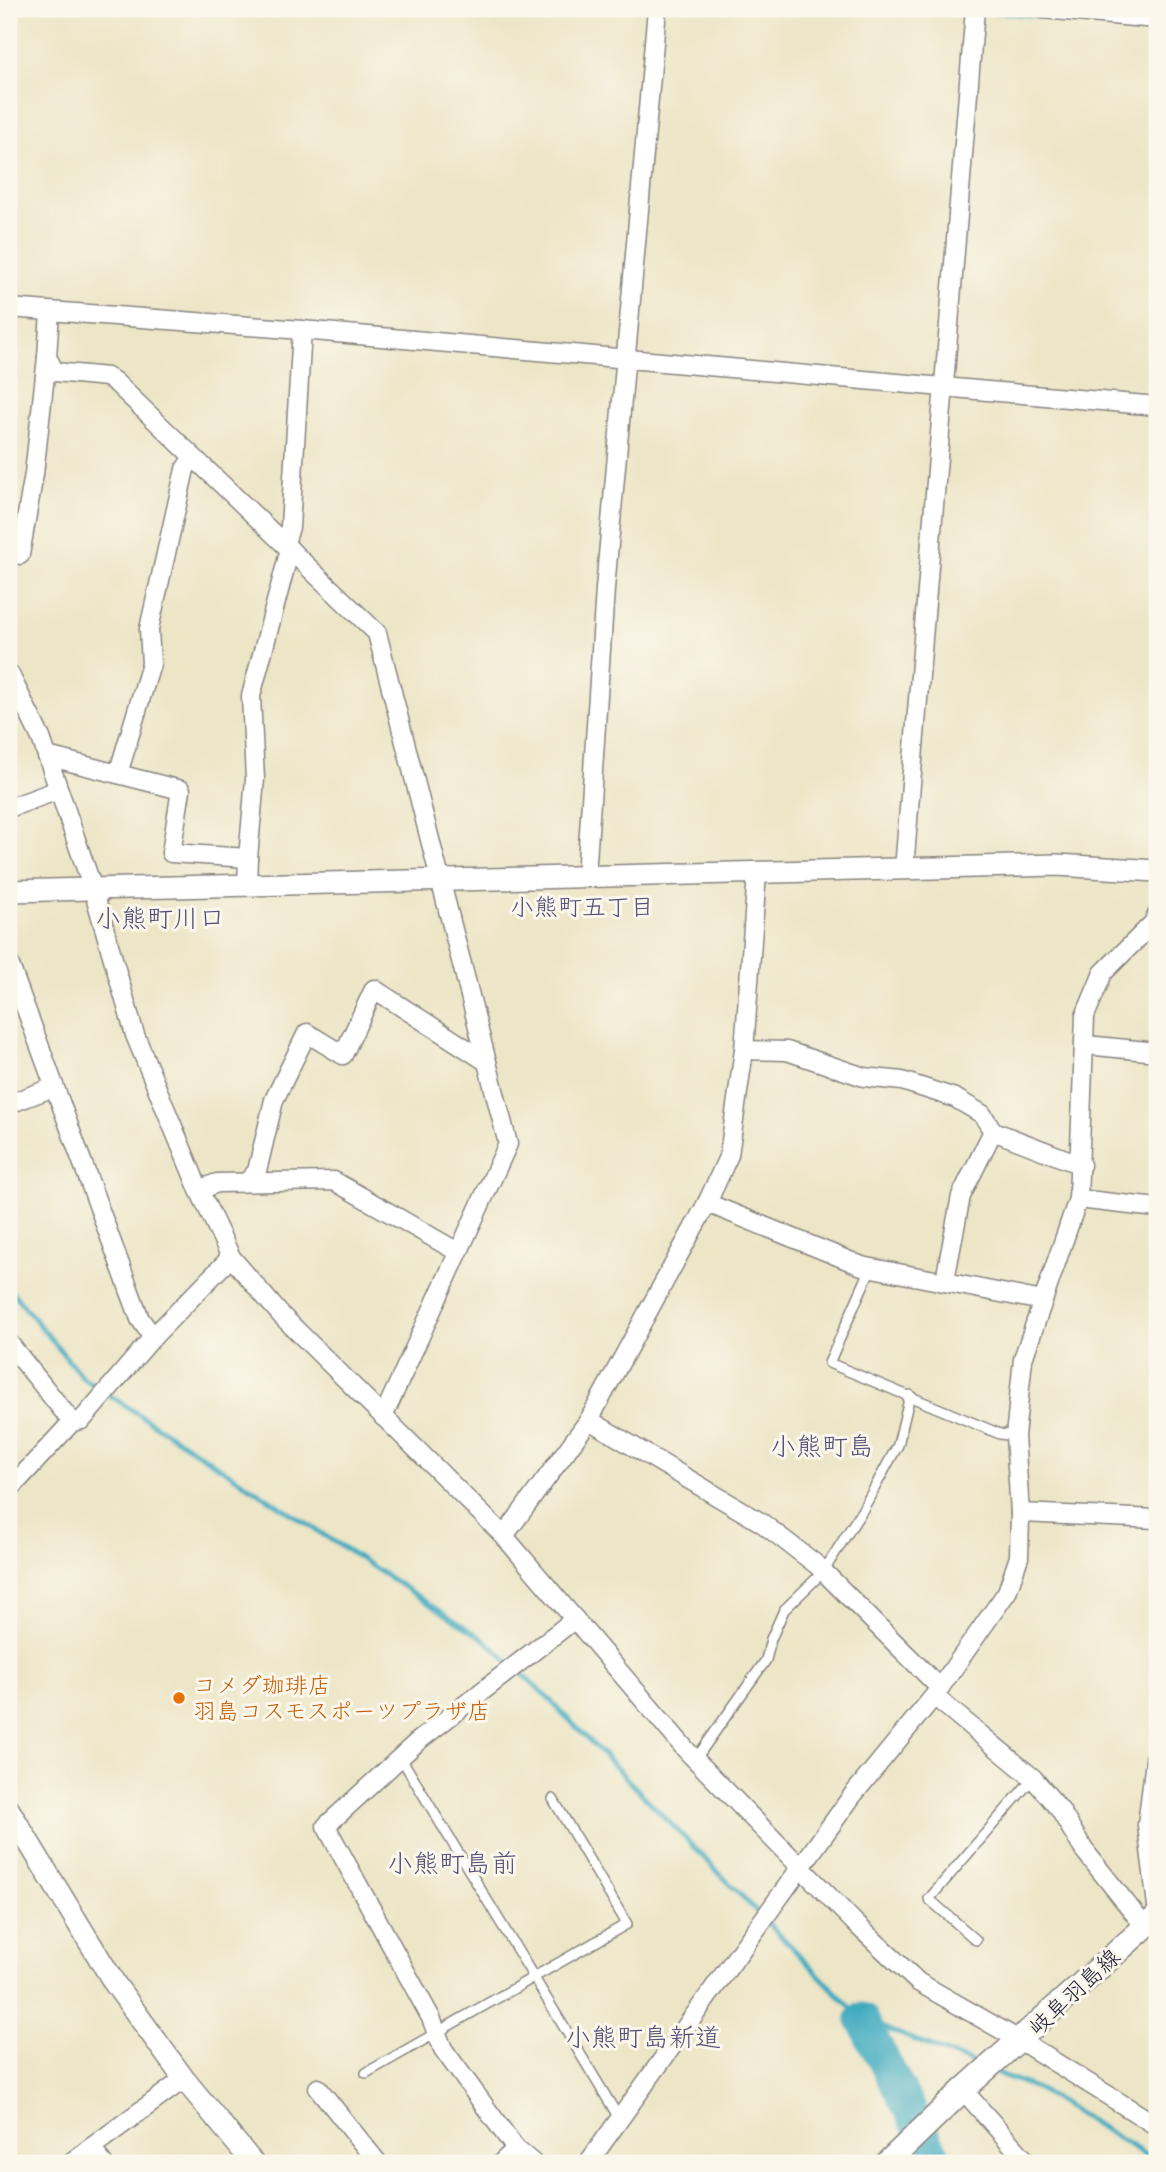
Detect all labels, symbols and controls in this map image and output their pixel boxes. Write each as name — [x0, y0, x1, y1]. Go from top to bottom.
district label: 小熊町五丁目 — [510, 893, 654, 921]
district label: 小熊町川口 — [95, 904, 225, 934]
district label: 小熊町島 — [770, 1432, 874, 1462]
place label: コメダ珈琲店 羽島コスモスポーツプラザ店 — [193, 1672, 490, 1725]
marker: コメダ珈琲店 羽島コスモスポーツプラザ店 — [171, 1690, 187, 1706]
district label: 小熊町島前 — [387, 1849, 517, 1879]
street label: 岐阜羽島線 — [1023, 1943, 1126, 2041]
district label: 小熊町島新道 — [565, 2023, 721, 2053]

